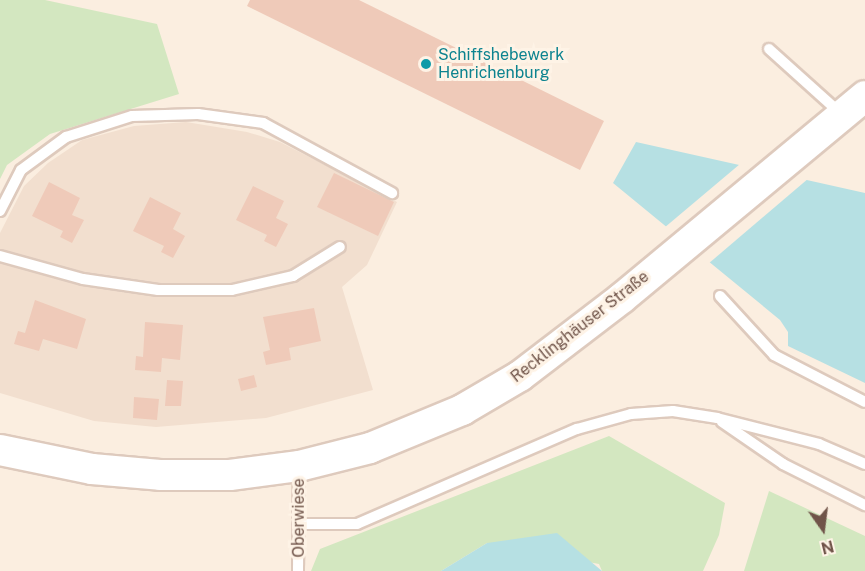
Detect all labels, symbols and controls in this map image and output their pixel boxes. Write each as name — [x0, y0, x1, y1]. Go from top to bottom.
place label: Schiffshebewerk Henrichenburg — [438, 45, 564, 83]
marker: Schiffshebewerk Henrichenburg — [419, 57, 433, 71]
street label: Recklinghäuser Straße — [507, 267, 653, 387]
street label: Oberwiese — [289, 478, 309, 558]
north arrow — [793, 499, 853, 559]
text: N — [819, 536, 836, 558]

